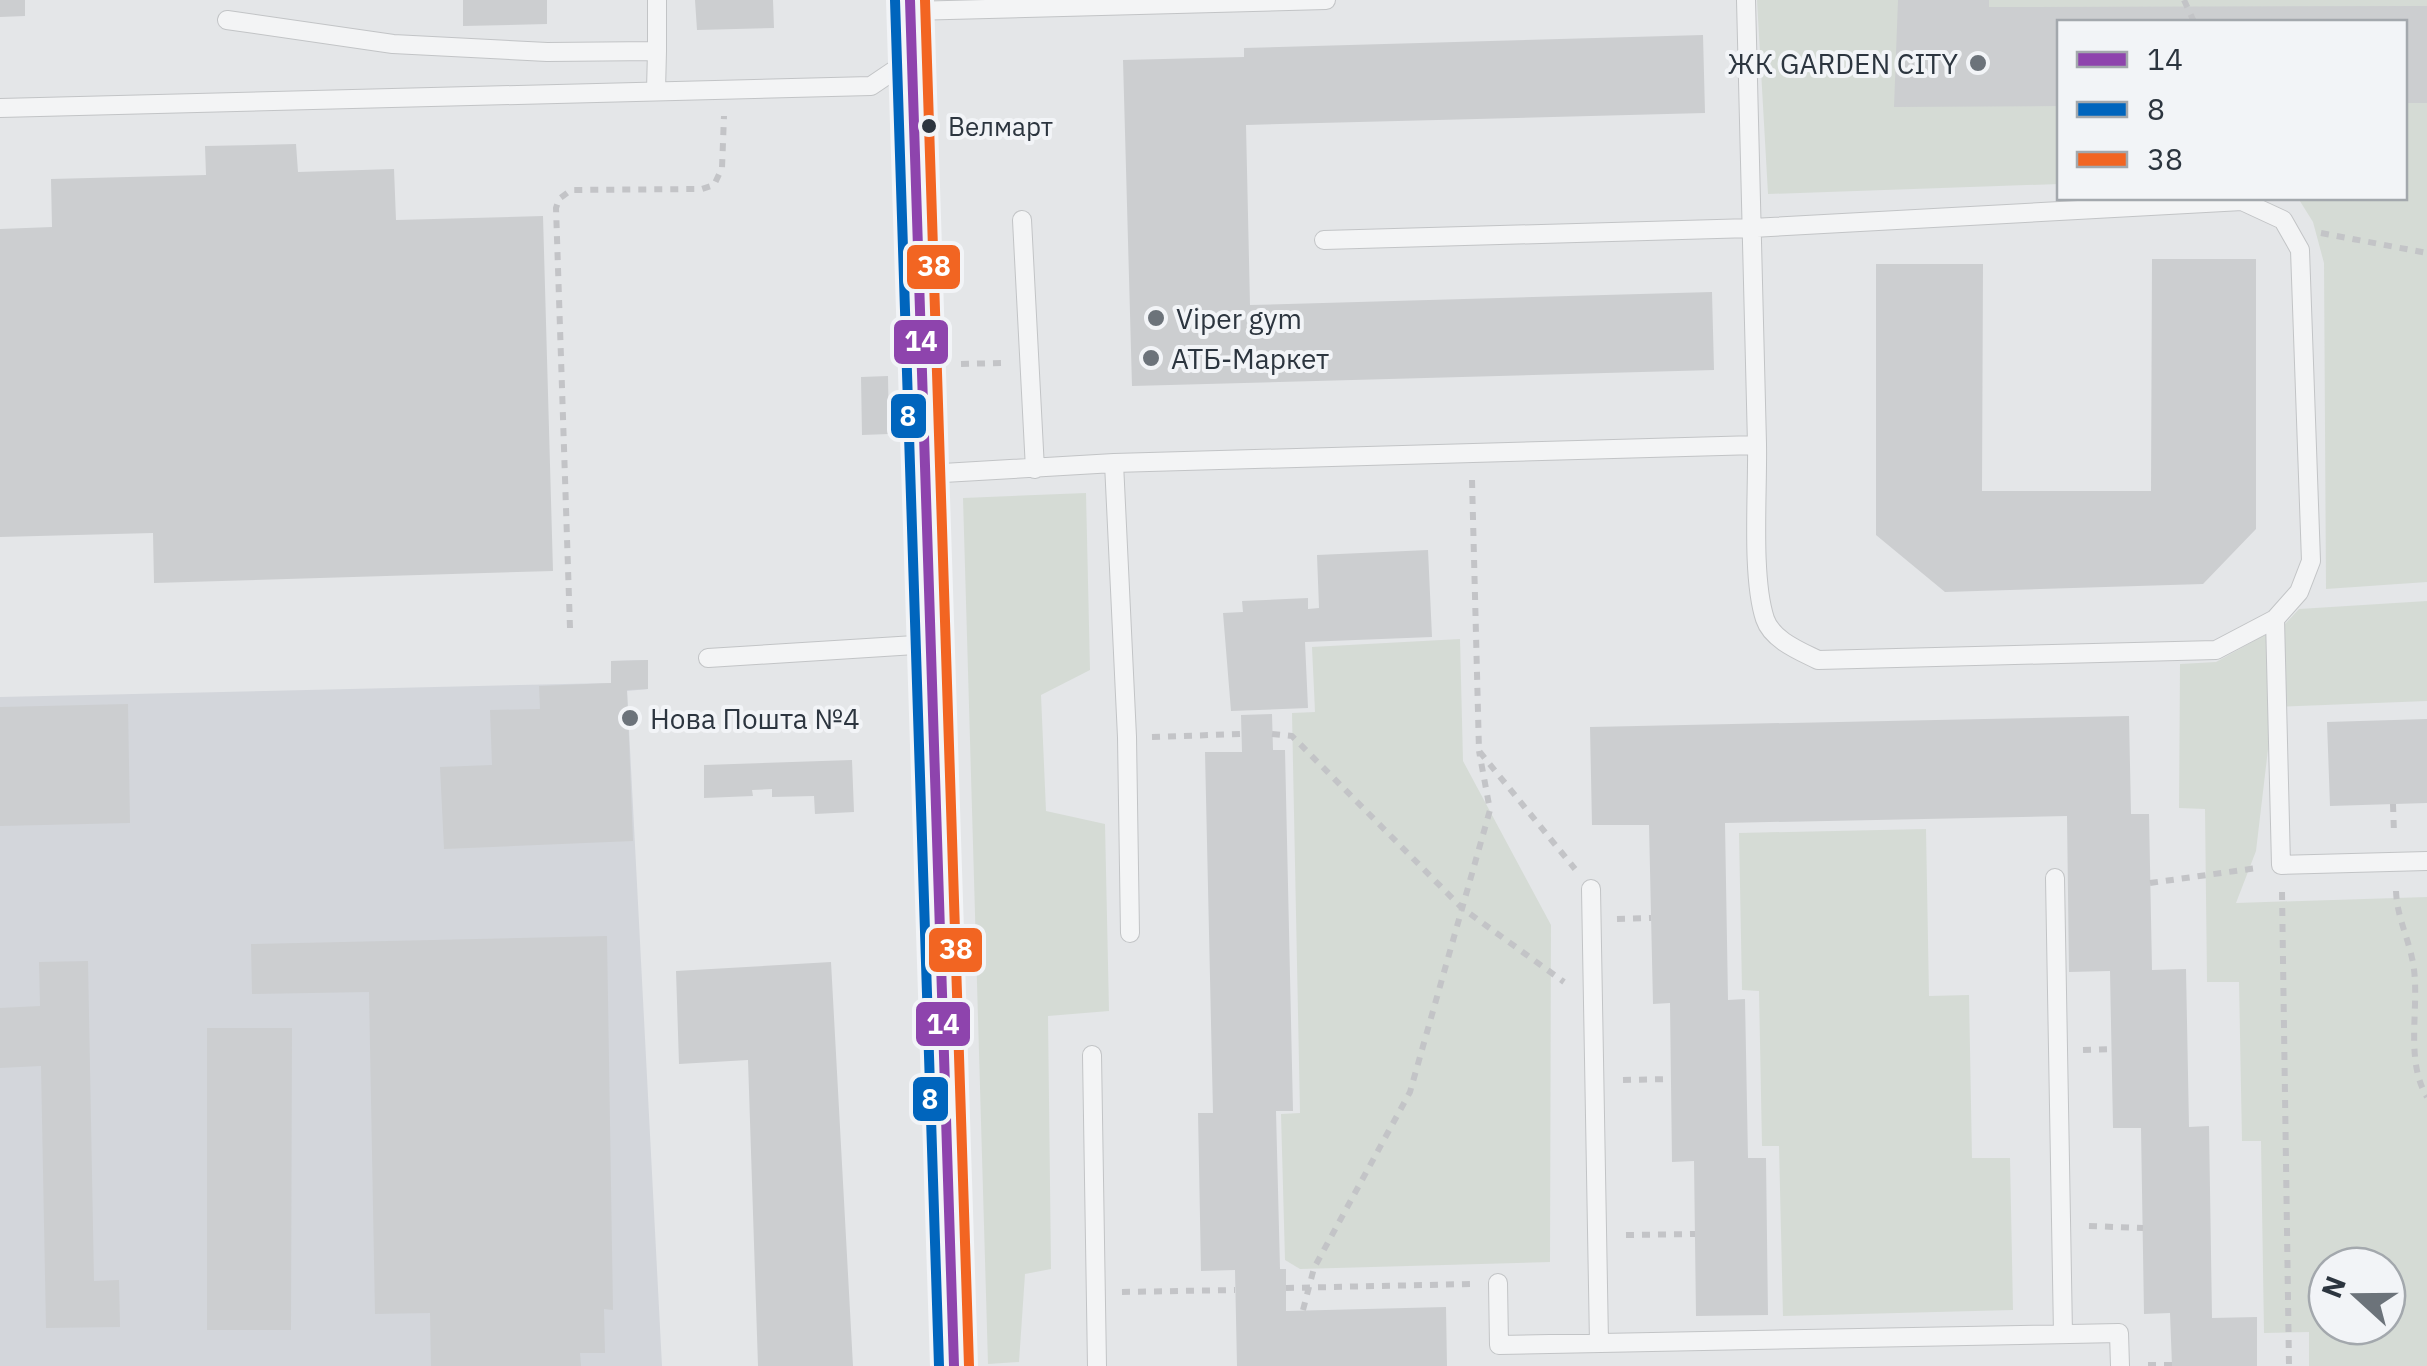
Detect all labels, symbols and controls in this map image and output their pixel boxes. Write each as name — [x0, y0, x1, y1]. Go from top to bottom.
legend — [2057, 20, 2407, 200]
text: 14 — [2147, 39, 2183, 78]
place label: ЖК GARDEN CITY — [1727, 45, 1958, 82]
marker: ЖК GARDEN CITY — [1967, 52, 1989, 74]
text: 8 — [2147, 89, 2165, 128]
place label: Велмарт — [948, 109, 1053, 143]
marker: Велмарт — [919, 116, 939, 136]
text: 38 — [2147, 139, 2183, 178]
line badge: 38 — [905, 243, 962, 291]
text: 38 — [917, 247, 951, 284]
place label: Viper gym — [1176, 300, 1302, 337]
marker: Viper gym — [1145, 307, 1167, 329]
line badge: 14 — [892, 318, 950, 366]
text: 14 — [904, 322, 938, 359]
place label: АТБ-Маркет — [1171, 340, 1329, 377]
marker: АТБ-Маркет — [1140, 347, 1162, 369]
line badge: 8 — [889, 392, 928, 440]
text: 8 — [900, 397, 916, 434]
place label: Нова Пошта №4 — [650, 700, 860, 737]
marker: Нова Пошта №4 — [619, 707, 641, 729]
line badge: 38 — [927, 926, 984, 974]
text: 38 — [939, 930, 973, 967]
line badge: 14 — [914, 1000, 972, 1048]
text: 14 — [926, 1005, 960, 1042]
line badge: 8 — [911, 1075, 950, 1123]
text: 8 — [922, 1080, 938, 1117]
north arrow — [2307, 1246, 2407, 1346]
text: N — [2312, 1271, 2354, 1303]

